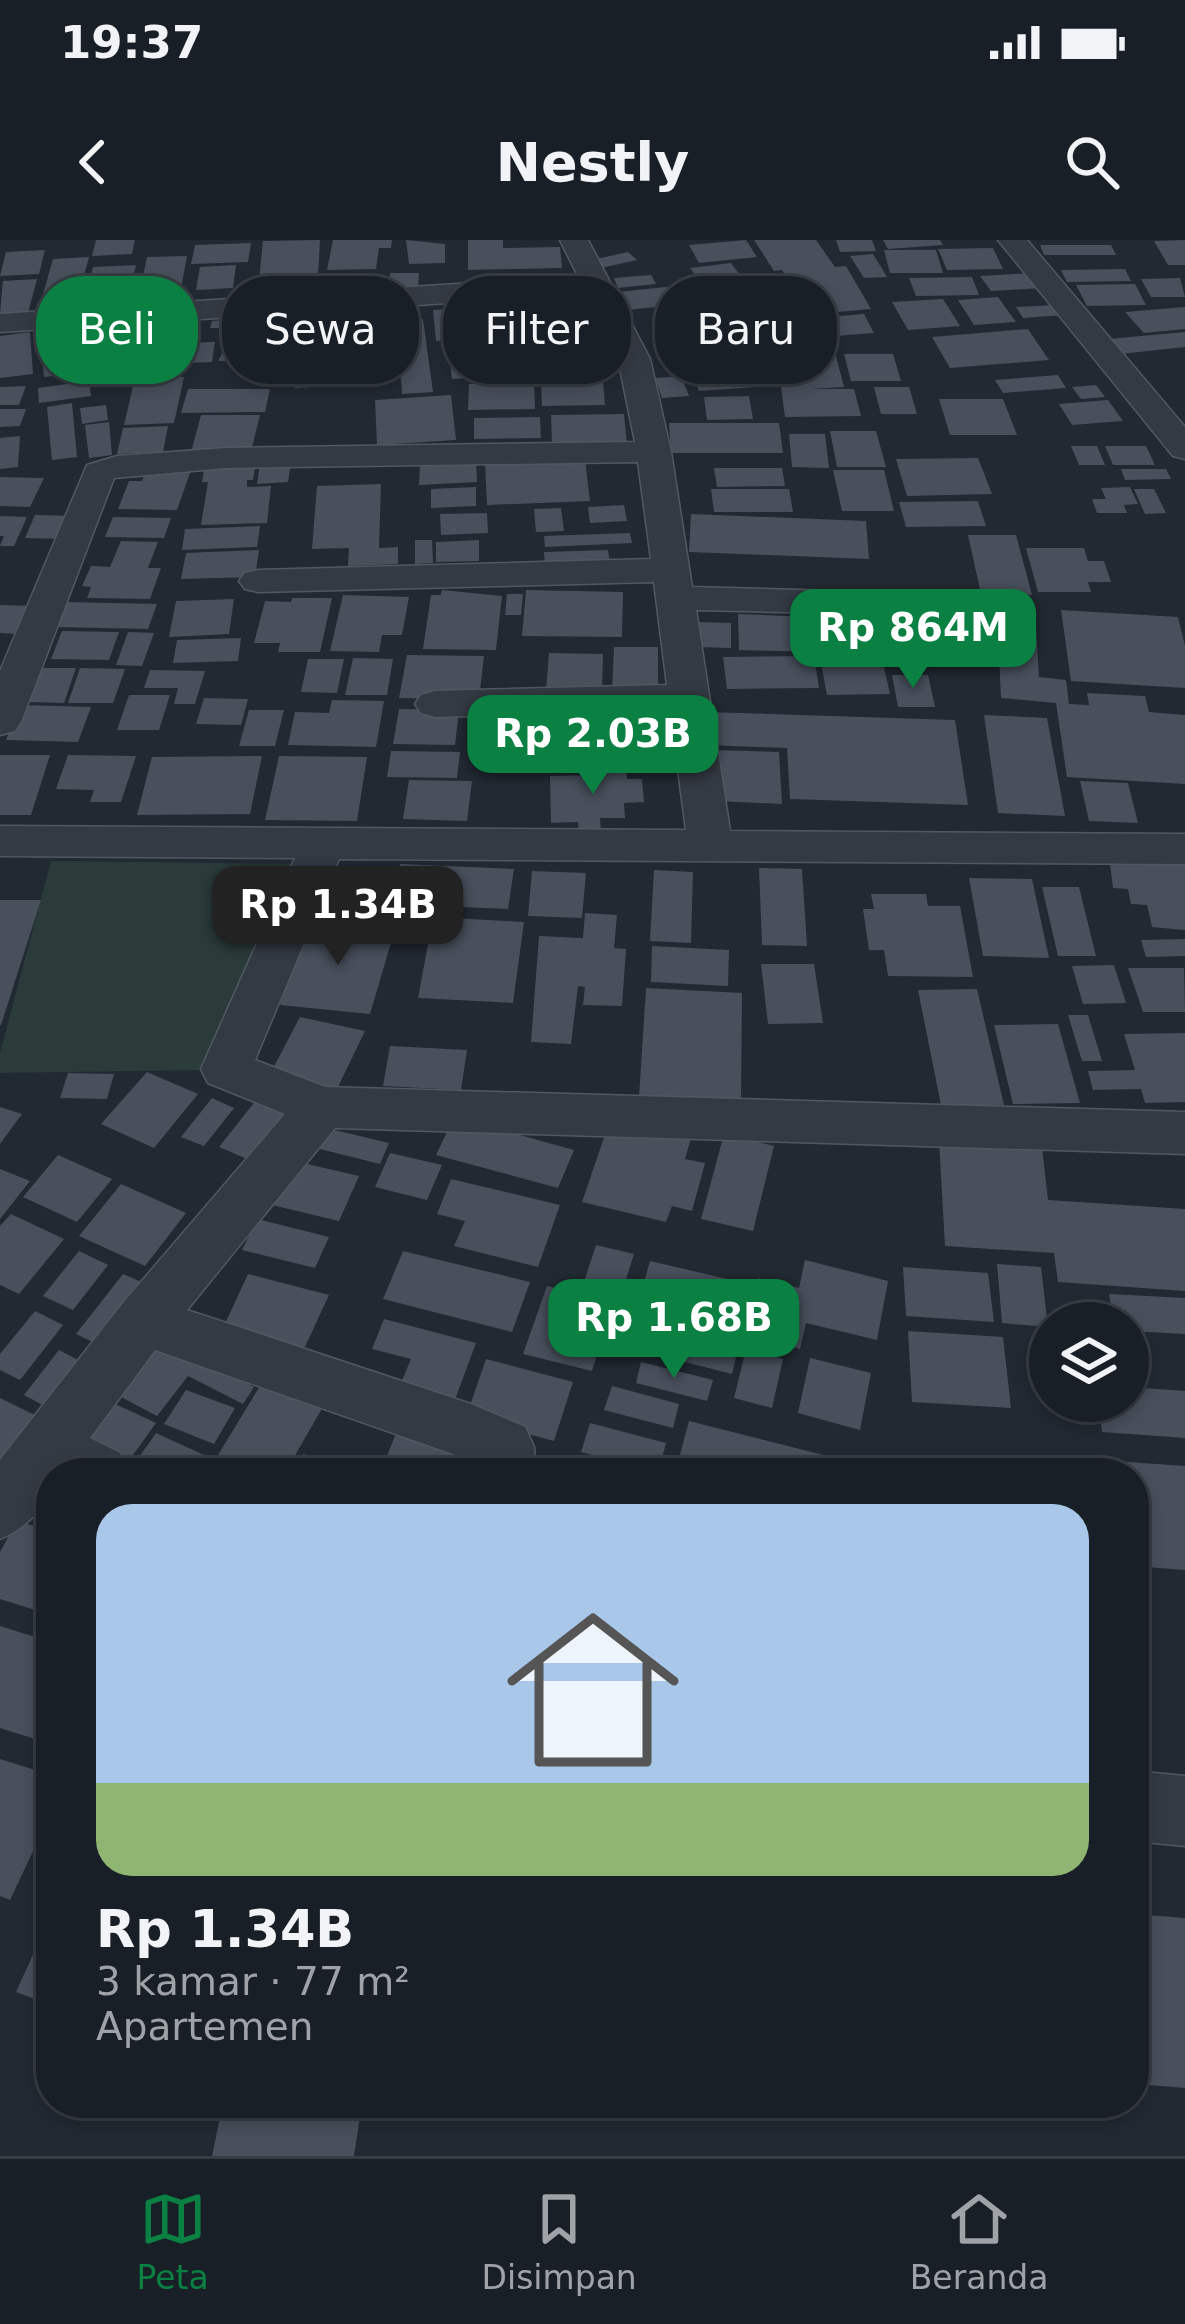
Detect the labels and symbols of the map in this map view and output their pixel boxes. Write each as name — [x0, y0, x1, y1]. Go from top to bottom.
pin: Rp 864M — [802, 589, 1024, 691]
pin: Rp 2.03B — [469, 695, 717, 797]
pin: Rp 1.34B — [214, 866, 462, 968]
pin: Rp 1.68B — [550, 1279, 798, 1381]

